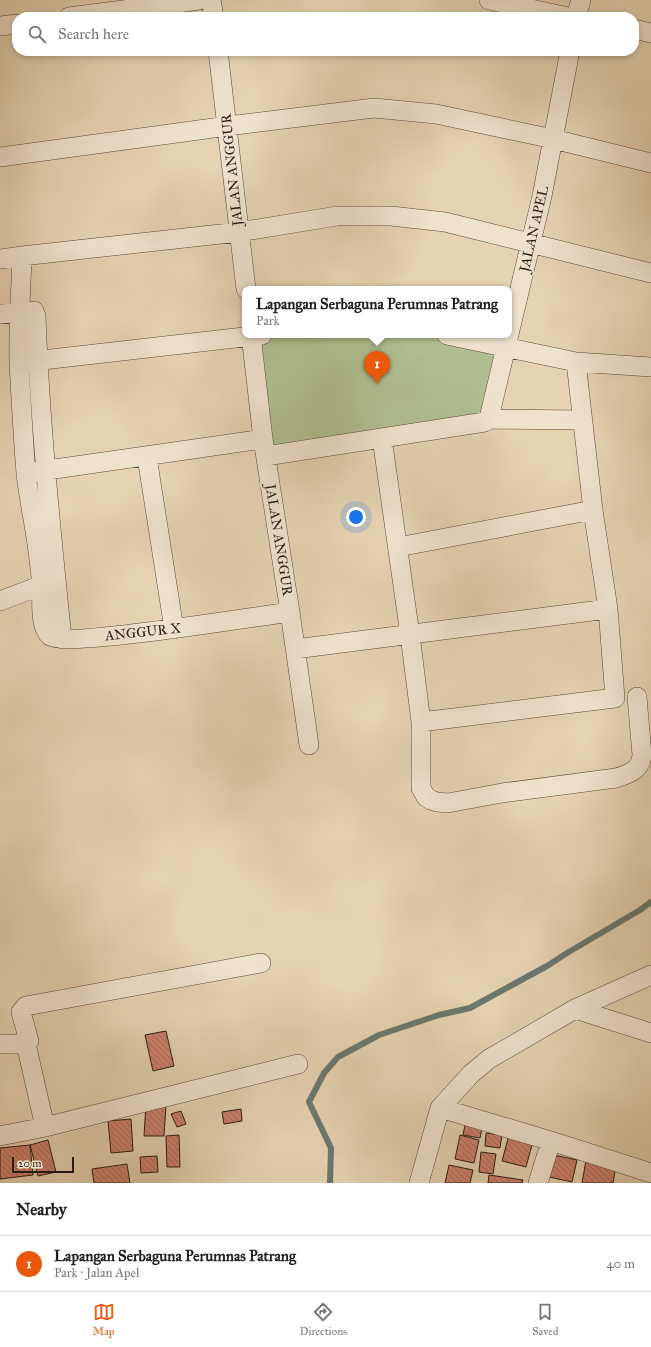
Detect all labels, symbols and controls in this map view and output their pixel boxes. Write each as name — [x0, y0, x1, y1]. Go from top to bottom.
search box — [12, 12, 639, 56]
icon: search — [26, 23, 48, 45]
text: Search here — [58, 25, 129, 43]
street label: JALAN ANGGUR — [218, 112, 248, 229]
street label: JALAN APEL — [515, 184, 553, 276]
popup — [242, 286, 512, 338]
text: Lapangan Serbaguna Perumnas Patrang — [256, 295, 498, 313]
text: Park — [256, 313, 280, 329]
pin: 1 — [364, 351, 390, 384]
street label: JALAN ANGGUR — [260, 481, 296, 598]
your location — [346, 507, 366, 527]
street label: ANGGUR X — [103, 620, 182, 645]
scale bar — [12, 1155, 74, 1174]
text: 20 m — [18, 1157, 41, 1170]
text: Nearby — [16, 1199, 67, 1220]
text: Lapangan Serbaguna Perumnas Patrang — [54, 1247, 296, 1265]
text: 1 — [26, 1256, 32, 1272]
text: 40 m — [606, 1256, 635, 1272]
text: Park · Jalan Apel — [54, 1265, 139, 1281]
tab: Map — [93, 1301, 115, 1338]
tab: Directions — [300, 1301, 347, 1338]
tab: Saved — [532, 1301, 558, 1338]

